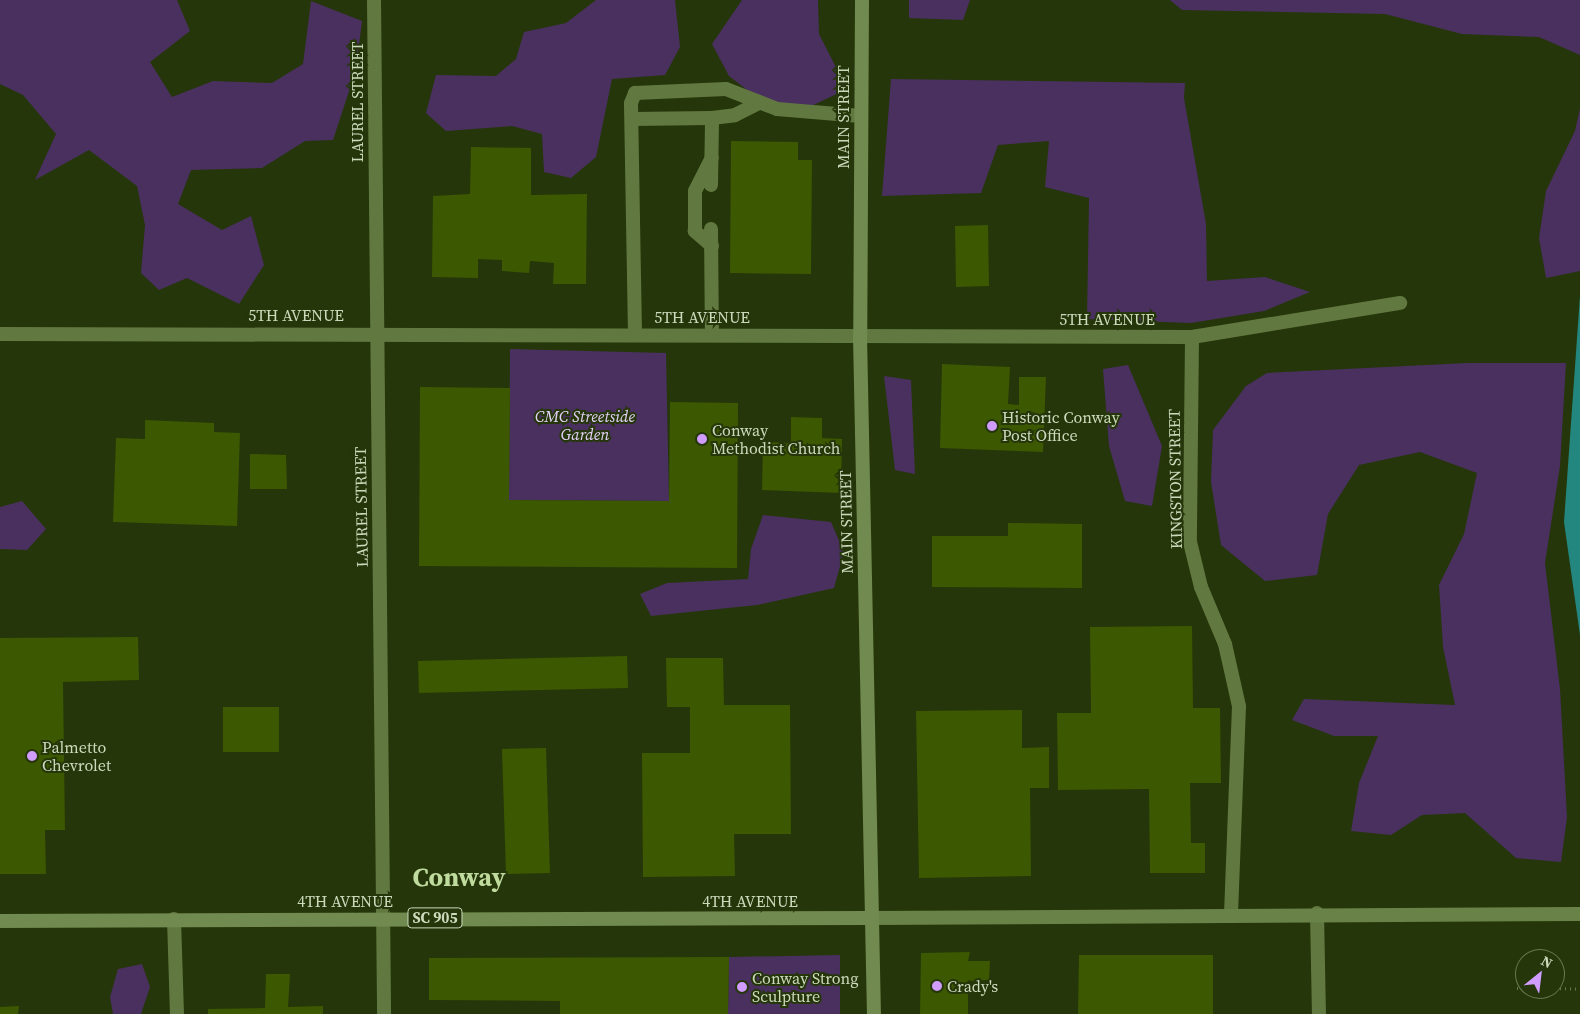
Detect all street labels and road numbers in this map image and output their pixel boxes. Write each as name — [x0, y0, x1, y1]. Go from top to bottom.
street label: LAUREL STREET — [347, 42, 367, 162]
street label: MAIN STREET — [833, 65, 853, 169]
street label: 5TH AVENUE — [248, 305, 344, 325]
street label: 5TH AVENUE — [654, 307, 750, 327]
street label: 5TH AVENUE — [1059, 309, 1155, 329]
street label: KINGSTON STREET — [1164, 409, 1186, 549]
street label: LAUREL STREET — [350, 446, 372, 568]
street label: MAIN STREET — [835, 470, 857, 574]
street label: 4TH AVENUE — [297, 891, 393, 911]
street label: 4TH AVENUE — [702, 891, 798, 911]
road number: SC 905 — [406, 906, 464, 930]

